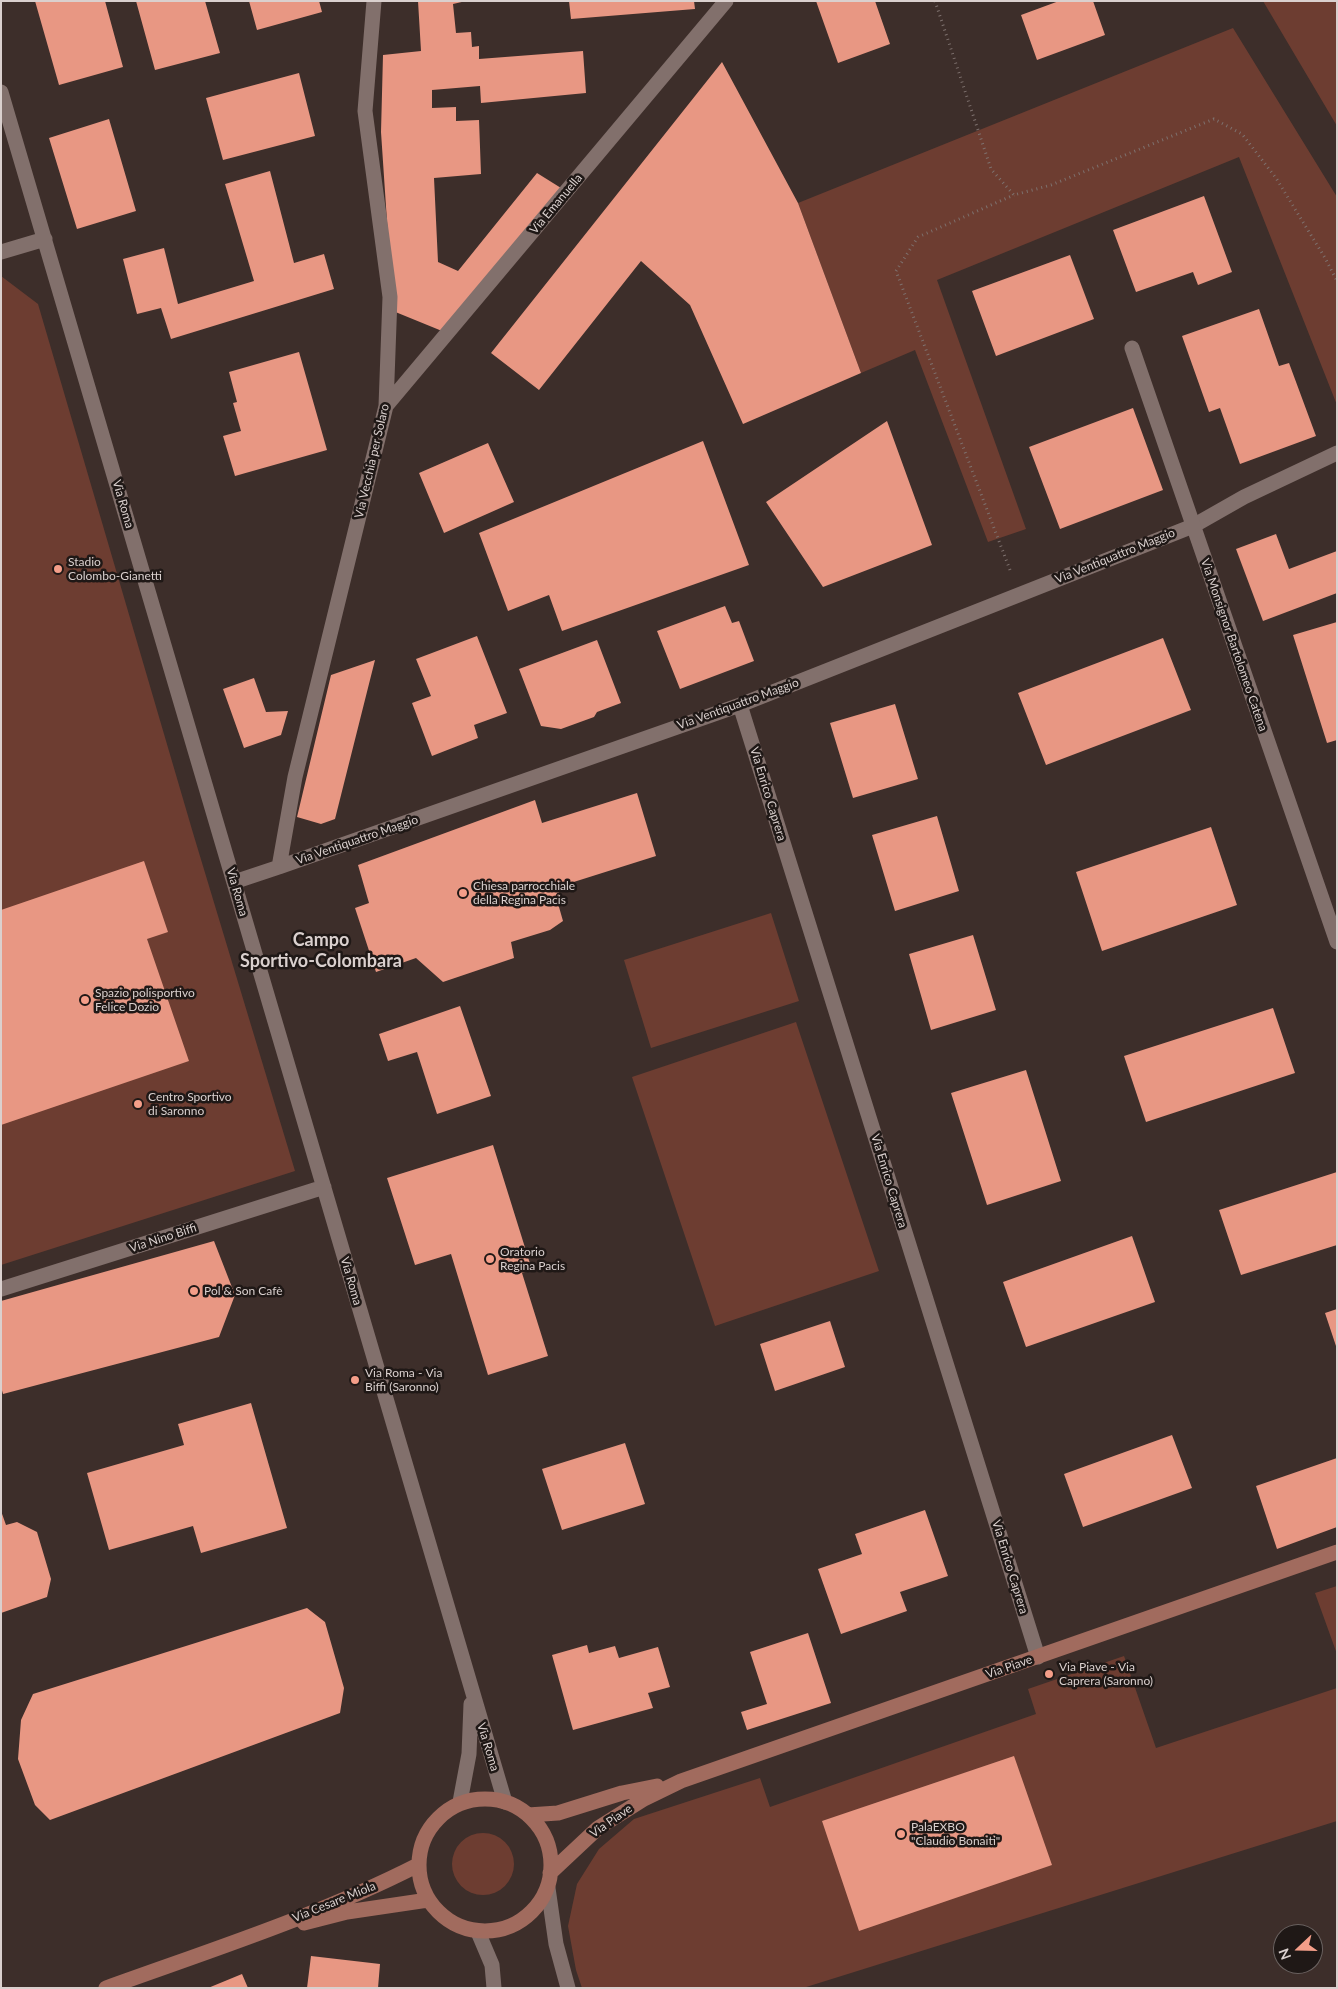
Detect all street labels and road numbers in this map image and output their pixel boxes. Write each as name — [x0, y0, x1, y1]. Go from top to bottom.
street label: Via Emanuella — [527, 171, 585, 237]
street label: Via Vecchia per Solaro — [352, 402, 392, 520]
street label: Via Roma — [109, 478, 137, 530]
street label: Via Ventiquattro Maggio — [1053, 525, 1177, 587]
street label: Via Monsignor Bartolomeo Catena — [1198, 557, 1270, 733]
street label: Via Ventiquattro Maggio — [675, 675, 801, 733]
street label: Via Enrico Caprera — [747, 745, 789, 843]
street label: Via Ventiquattro Maggio — [294, 812, 420, 868]
street label: Via Roma — [223, 866, 251, 918]
street label: Via Enrico Caprera — [868, 1132, 910, 1230]
street label: Via Nino Biffi — [128, 1220, 198, 1256]
street label: Via Roma — [337, 1255, 365, 1307]
street label: Via Enrico Caprera — [989, 1518, 1031, 1616]
street label: Via Piave — [984, 1652, 1034, 1682]
street label: Via Roma — [474, 1721, 502, 1773]
street label: Via Piave — [587, 1801, 635, 1841]
street label: Via Cesare Miola — [290, 1879, 378, 1925]

